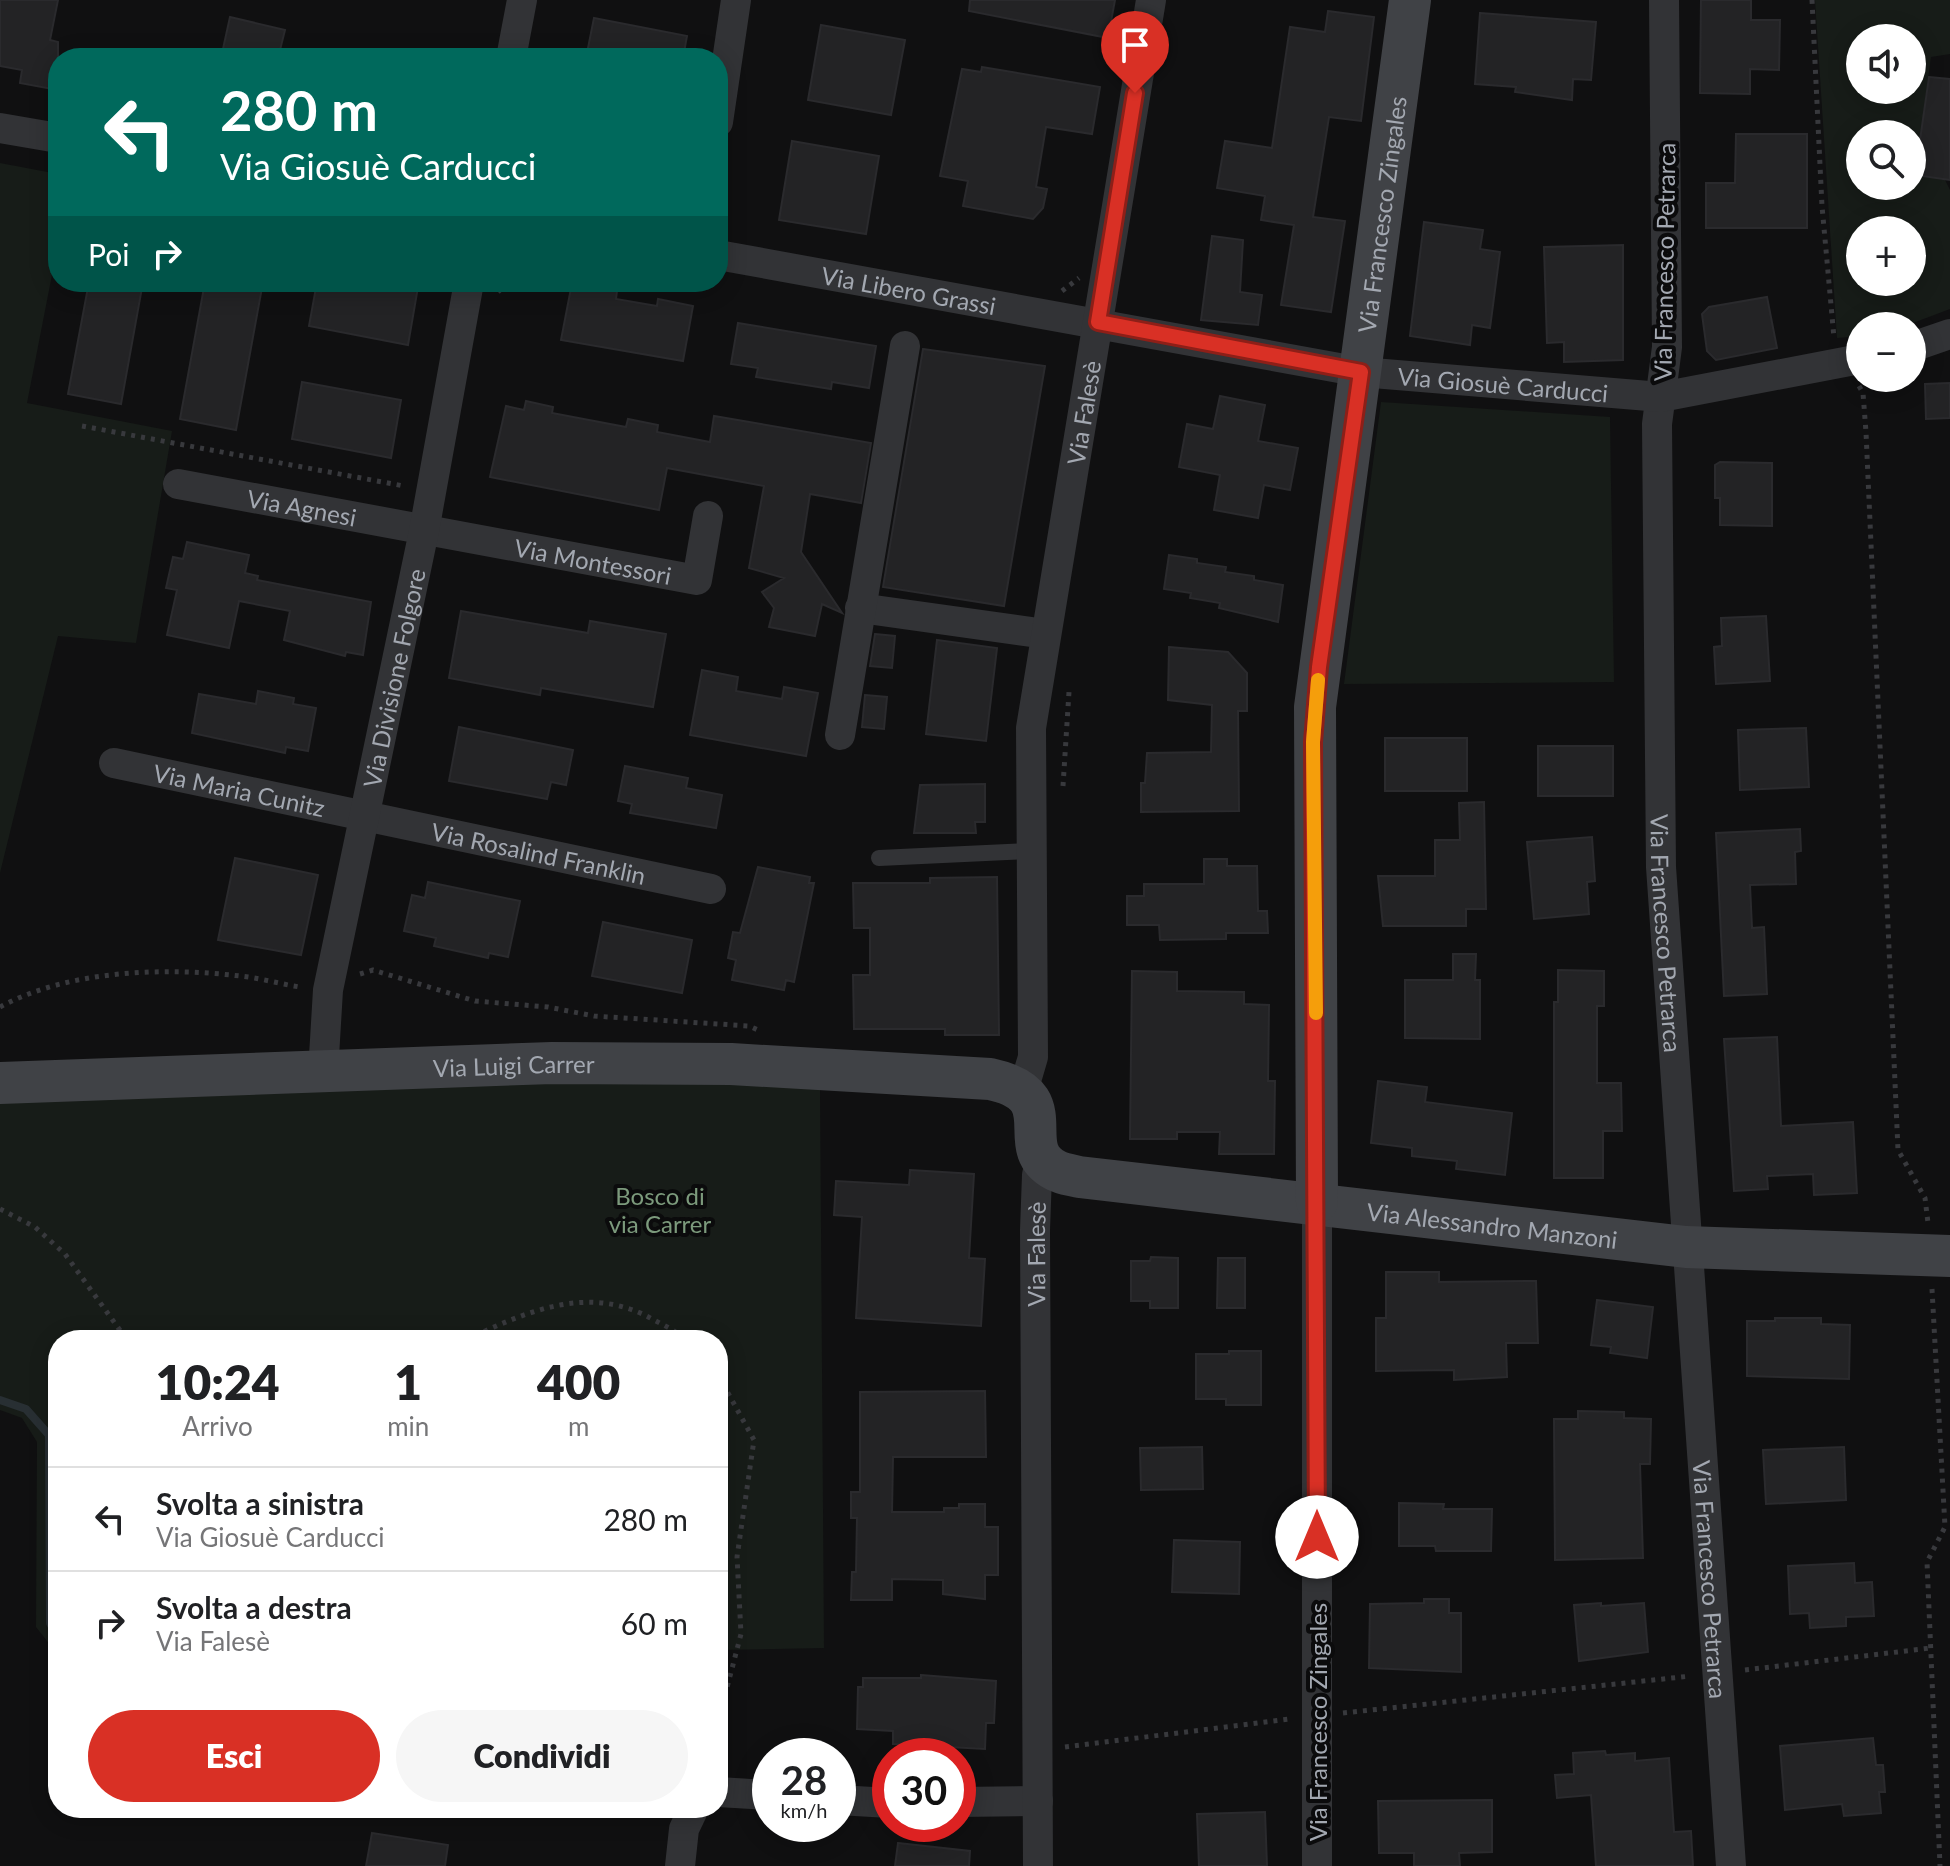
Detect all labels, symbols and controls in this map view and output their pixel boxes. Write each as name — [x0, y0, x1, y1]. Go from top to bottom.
pin — [1101, 11, 1169, 93]
icon: arrive — [1113, 23, 1157, 67]
map controls — [1846, 24, 1926, 392]
button: sound — [1846, 24, 1926, 104]
text: 280 m — [220, 76, 378, 143]
icon: left — [88, 80, 192, 184]
street label: Via Francesco Zingales — [1351, 94, 1411, 335]
button: search — [1846, 120, 1926, 200]
street label: Via Francesco Petrarca — [1647, 142, 1681, 382]
text: Via Giosuè Carducci — [220, 144, 536, 188]
button: + — [1846, 216, 1926, 296]
icon: right — [145, 232, 189, 276]
text: Poi — [88, 236, 129, 272]
street label: Via Libero Grassi — [819, 260, 998, 320]
button: − — [1846, 312, 1926, 392]
street label: Via Falesè — [1060, 358, 1106, 467]
street label: Via Giosuè Carducci — [1397, 361, 1609, 407]
street label: Via Agnesi — [245, 483, 359, 531]
street label: Via Montessori — [512, 532, 674, 589]
street label: Via Divisione Folgore — [356, 566, 430, 790]
street label: Via Maria Cunitz — [151, 757, 328, 822]
street label: Via Francesco Petrarca — [1646, 814, 1688, 1053]
street label: Via Rosalind Franklin — [429, 816, 648, 889]
street label: Via Luigi Carrer — [432, 1048, 595, 1082]
park label: Bosco di via Carrer — [609, 1181, 712, 1238]
street label: Via Alessandro Manzoni — [1365, 1196, 1619, 1253]
street label: Via Falesè — [1020, 1201, 1051, 1307]
text: 10:24 — [156, 1353, 280, 1410]
text: 1 — [394, 1353, 422, 1410]
text: 400 — [537, 1353, 620, 1410]
text: Arrivo — [182, 1410, 253, 1442]
text: min — [387, 1410, 429, 1442]
text: m — [568, 1410, 589, 1442]
street label: Via Francesco Petrarca — [1688, 1459, 1734, 1700]
text: Svolta a sinistra — [156, 1485, 364, 1521]
position arrow — [1275, 1495, 1359, 1579]
icon: left — [88, 1497, 132, 1541]
text: 280 m — [603, 1501, 688, 1537]
text: Via Giosuè Carducci — [156, 1521, 385, 1553]
text: Svolta a destra — [156, 1589, 352, 1625]
icon: right — [88, 1601, 132, 1645]
street label: Via Francesco Zingales — [1303, 1603, 1332, 1841]
text: 60 m — [621, 1605, 688, 1641]
text: Via Falesè — [156, 1625, 270, 1657]
button: Esci — [88, 1710, 380, 1802]
button: Condividi — [396, 1710, 688, 1802]
speed limit sign: 30 — [872, 1738, 976, 1842]
text: 28 — [781, 1756, 827, 1804]
text: km/h — [781, 1798, 827, 1822]

